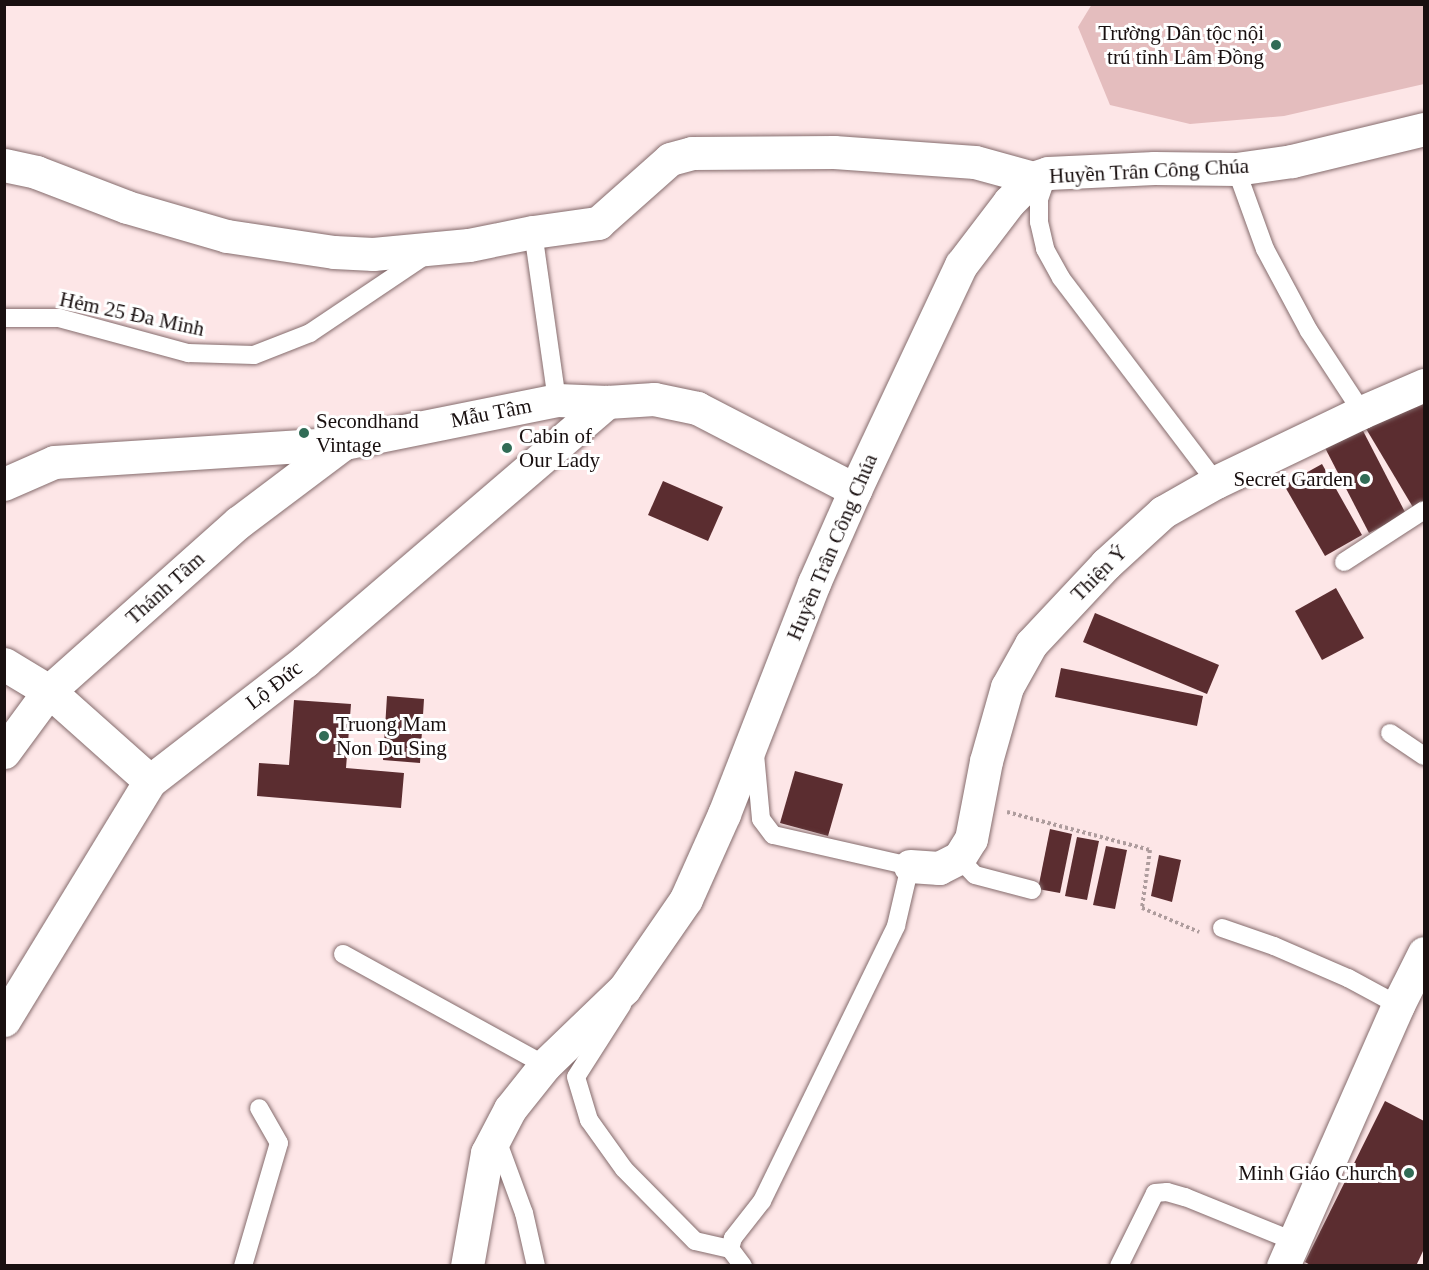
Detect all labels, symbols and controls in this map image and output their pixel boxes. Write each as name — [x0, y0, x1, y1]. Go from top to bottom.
place label: Trường Dân tộc nội trú tỉnh Lâm Đồng — [1098, 20, 1264, 70]
marker: Trường Dân tộc nội trú tỉnh Lâm Đồng — [1269, 38, 1283, 52]
street label: Huyền Trân Công Chúa — [1048, 153, 1250, 189]
street label: Hẻm 25 Đa Minh — [57, 286, 207, 342]
street label: Mẫu Tâm — [448, 393, 534, 433]
place label: Secondhand Vintage — [316, 408, 419, 458]
place label: Cabin of Our Lady — [519, 423, 600, 473]
marker: Secondhand Vintage — [297, 426, 311, 440]
marker: Cabin of Our Lady — [500, 441, 514, 455]
street label: Huyền Trân Công Chúa — [781, 450, 883, 644]
place label: Secret Garden — [1233, 466, 1353, 492]
marker: Secret Garden — [1358, 472, 1372, 486]
street label: Thiện Ý — [1066, 540, 1132, 606]
street label: Thánh Tâm — [120, 546, 210, 630]
street label: Lộ Đức — [241, 655, 307, 715]
place label: Truong Mam Non Du Sing — [336, 711, 447, 761]
marker: Truong Mam Non Du Sing — [317, 729, 331, 743]
place label: Minh Giáo Church — [1238, 1160, 1397, 1186]
marker: Minh Giáo Church — [1402, 1166, 1416, 1180]

